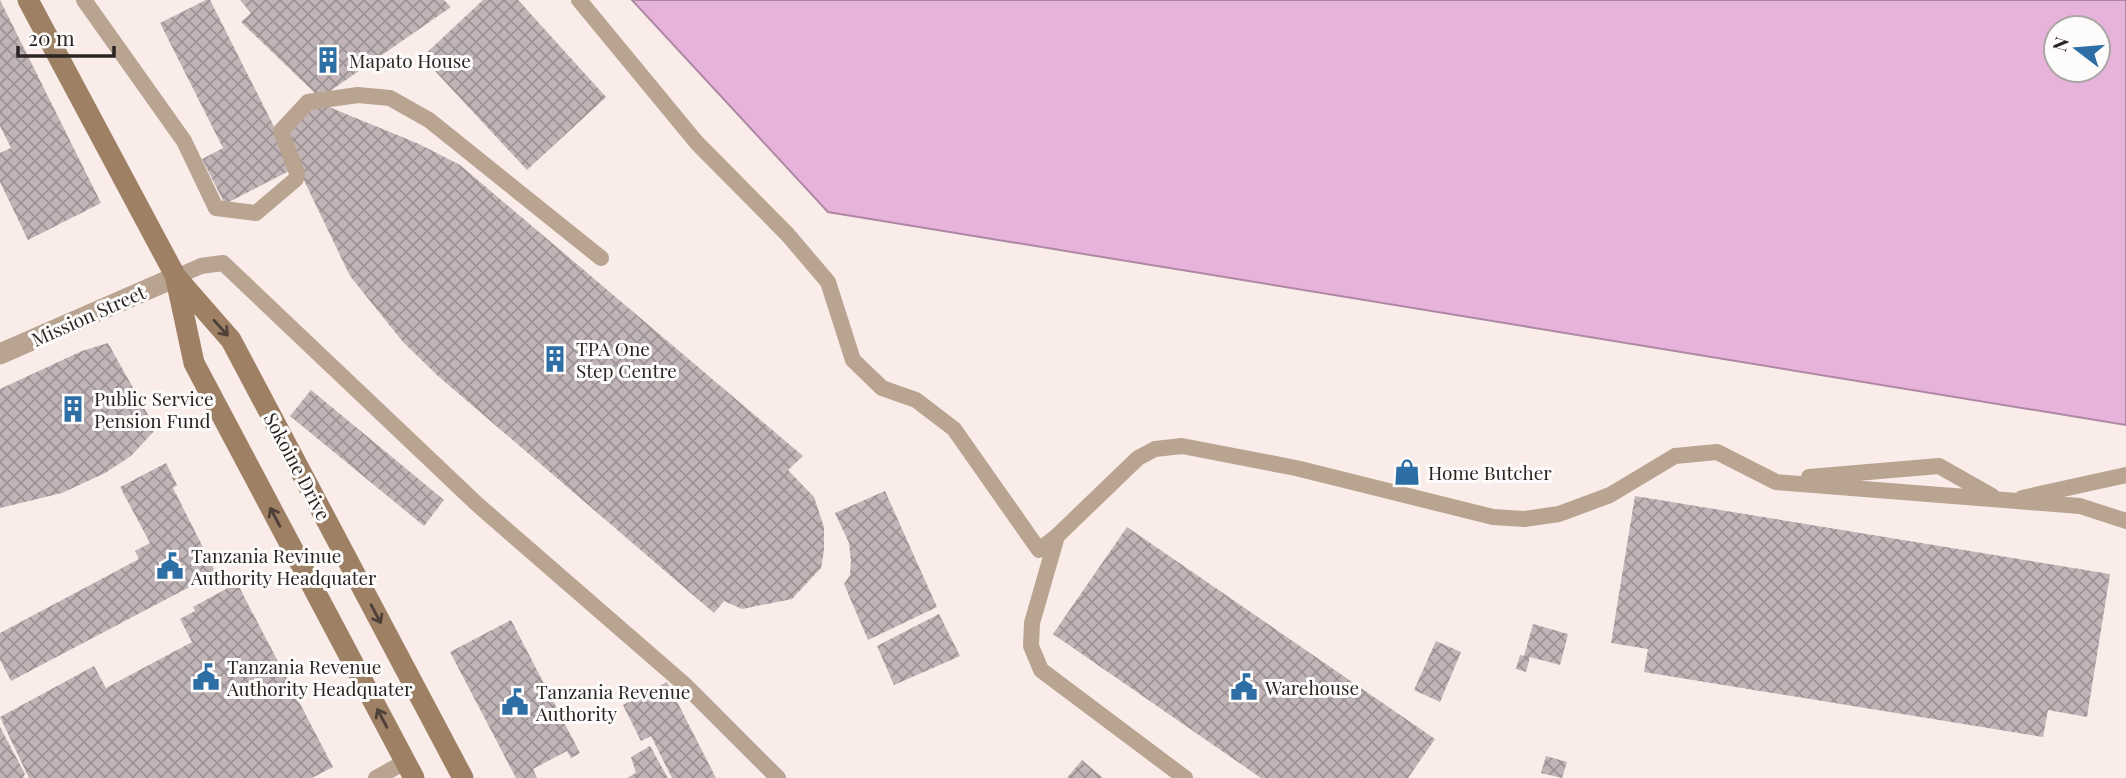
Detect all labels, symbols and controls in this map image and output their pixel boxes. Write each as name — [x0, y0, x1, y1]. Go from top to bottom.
scale bar — [18, 14, 114, 58]
north arrow — [2042, 14, 2112, 84]
text: 20 m — [28, 23, 75, 51]
text: N — [2045, 34, 2074, 54]
building icon: Mapato House — [313, 45, 343, 75]
place label: Mapato House — [349, 47, 471, 73]
street label: Mission Street — [27, 278, 149, 352]
one-way arrow — [213, 319, 229, 337]
place label: TPA One Step Centre — [576, 335, 677, 383]
building icon: TPA One Step Centre — [540, 344, 570, 374]
place label: Public Service Pension Fund — [94, 385, 214, 433]
building icon: Public Service Pension Fund — [58, 394, 88, 424]
street label: Sokoine Drive — [259, 408, 337, 524]
shop icon: Home Butcher — [1392, 457, 1422, 487]
place label: Home Butcher — [1428, 459, 1552, 485]
one-way arrow — [268, 507, 282, 527]
place label: Tanzania Revinue Authority Headquater — [190, 542, 377, 590]
public building icon: Tanzania Revinue Authority Headquater — [155, 551, 185, 581]
one-way arrow — [370, 603, 383, 624]
place label: Tanzania Revenue Authority Headquater — [226, 653, 413, 701]
public building icon: Tanzania Revenue Authority Headquater — [191, 662, 221, 692]
public building icon: Warehouse — [1229, 672, 1259, 702]
place label: Warehouse — [1264, 674, 1359, 700]
place label: Tanzania Revenue Authority — [535, 678, 690, 726]
public building icon: Tanzania Revenue Authority — [500, 687, 530, 717]
one-way arrow — [374, 708, 388, 729]

